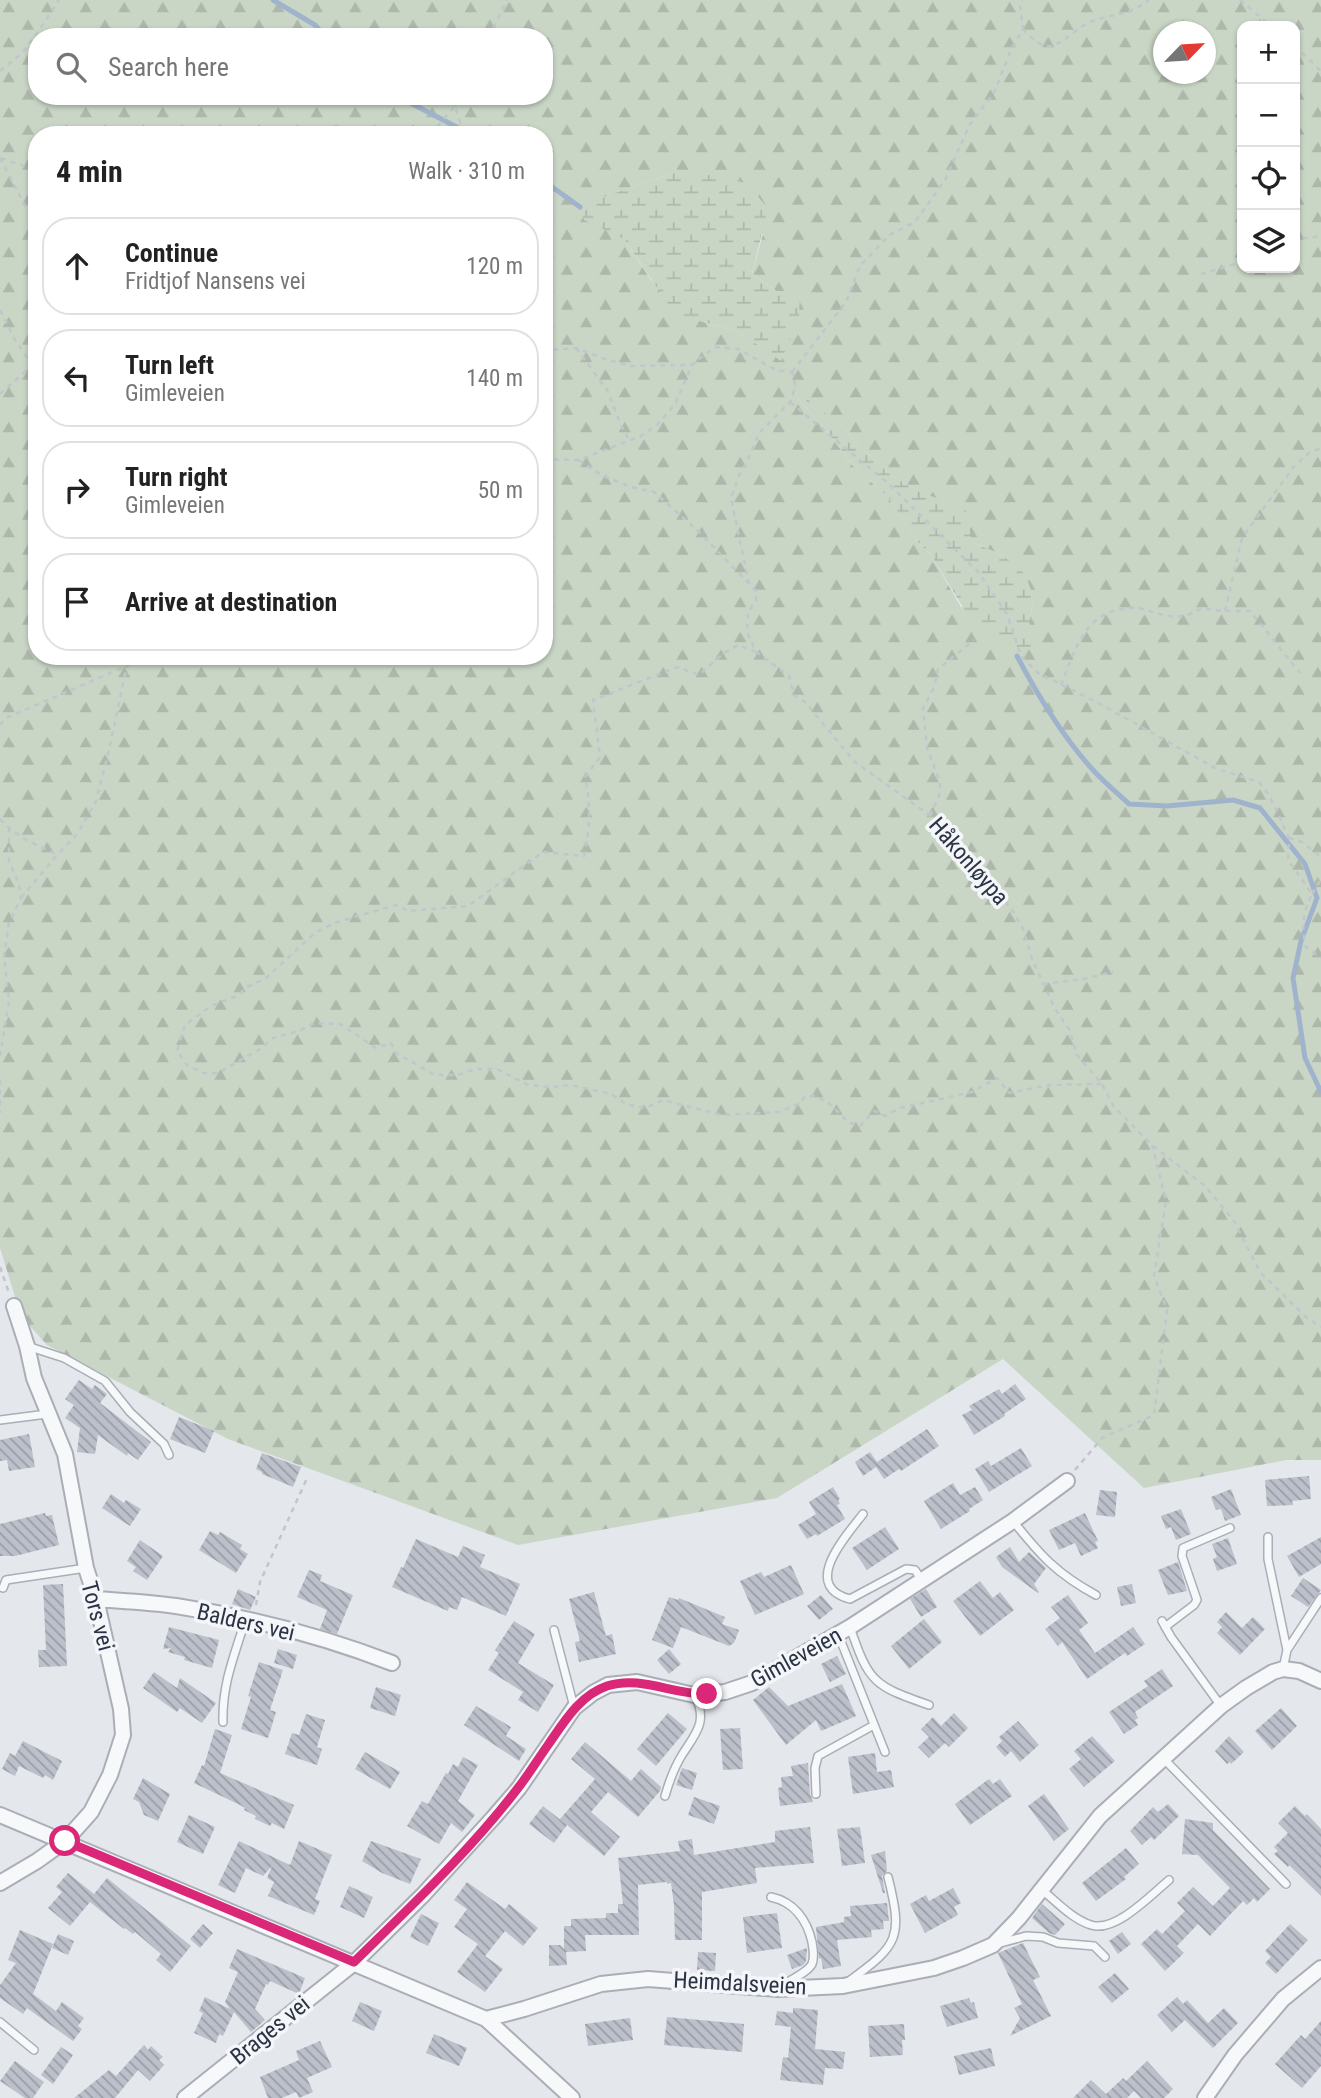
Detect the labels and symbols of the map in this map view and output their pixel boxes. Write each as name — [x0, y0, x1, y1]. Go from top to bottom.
north arrow — [1153, 21, 1216, 84]
street label: Håkonløypa — [923, 812, 1014, 911]
street label: Tors vei — [75, 1578, 120, 1654]
street label: Balders vei — [194, 1598, 297, 1647]
street label: Gimleveien — [746, 1621, 846, 1693]
route end — [691, 1678, 722, 1709]
route start — [49, 1825, 80, 1856]
street label: Heimdalsveien — [673, 1967, 807, 2000]
street label: Brages vei — [225, 1990, 315, 2070]

